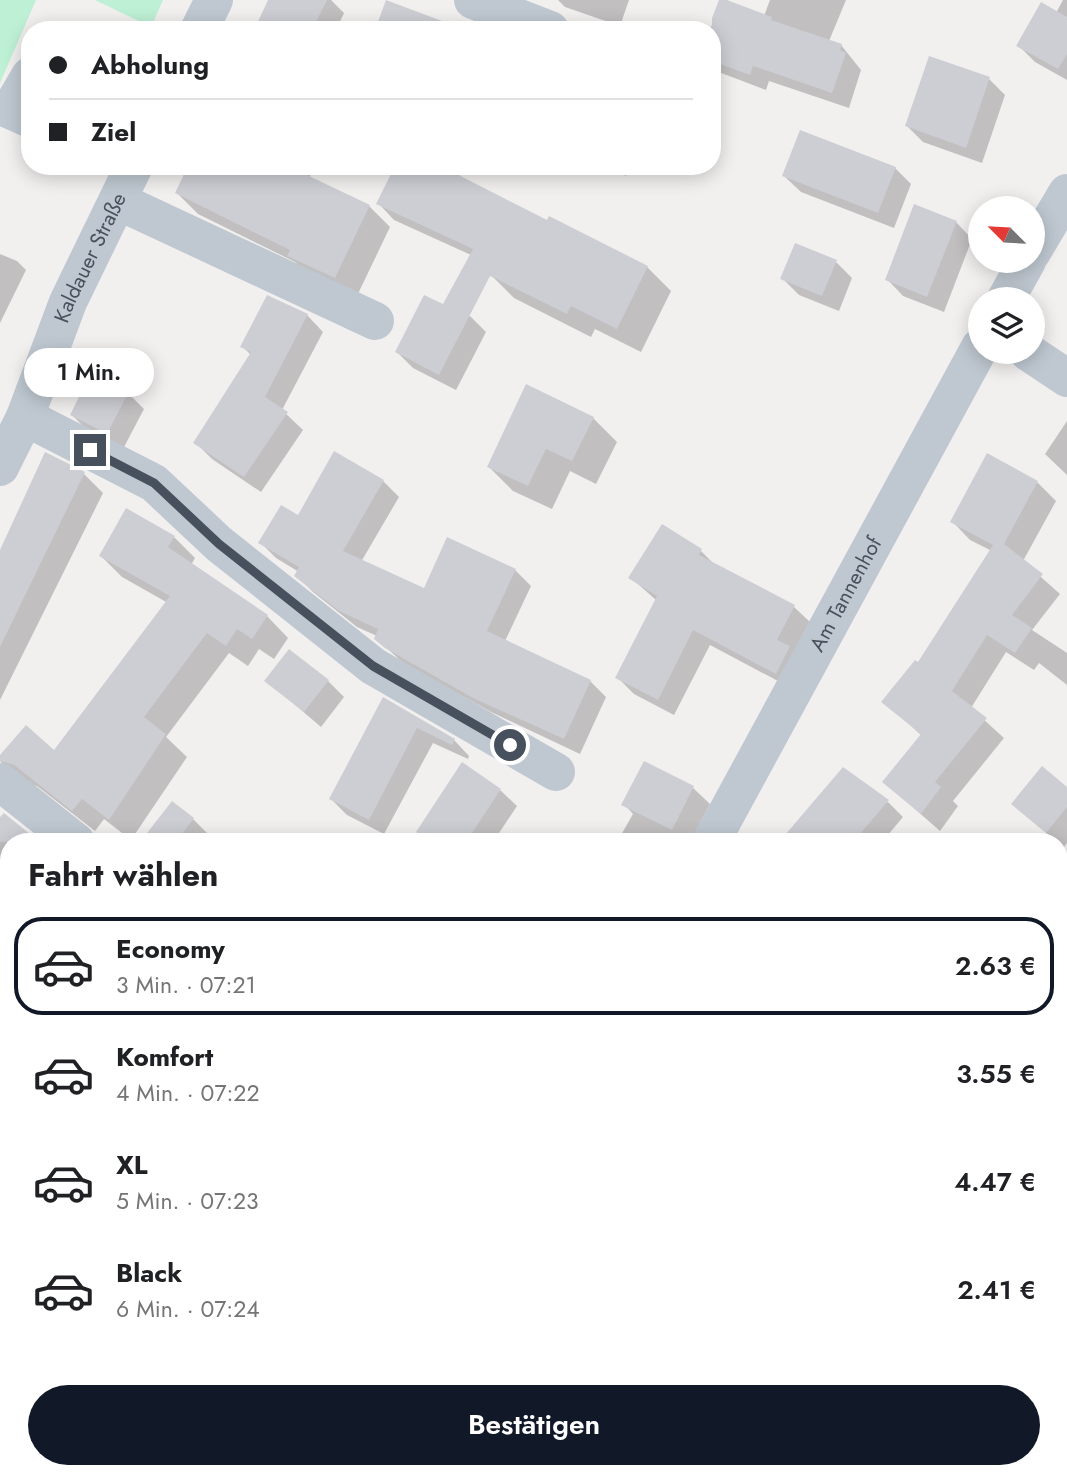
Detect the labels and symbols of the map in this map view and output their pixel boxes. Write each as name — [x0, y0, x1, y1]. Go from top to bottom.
street label: Kaldauer Straße — [47, 188, 134, 327]
north arrow — [968, 196, 1045, 273]
callout: 1 Min. — [25, 349, 155, 398]
route end — [74, 434, 106, 466]
street label: Am Tannenhof — [802, 530, 890, 657]
route start — [494, 729, 526, 761]

